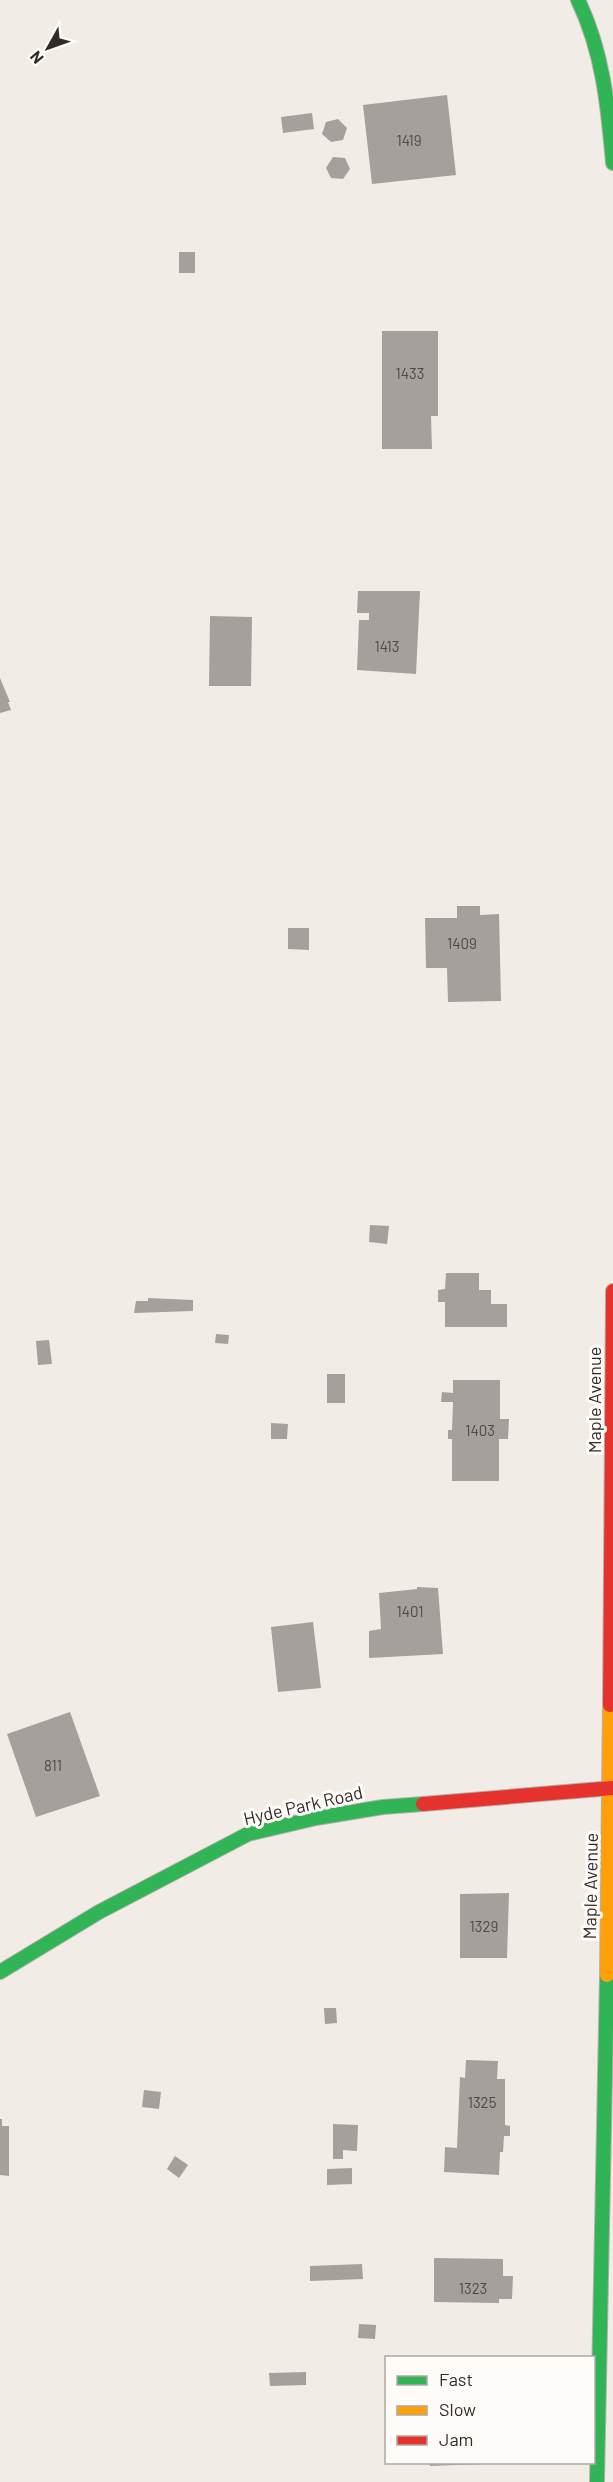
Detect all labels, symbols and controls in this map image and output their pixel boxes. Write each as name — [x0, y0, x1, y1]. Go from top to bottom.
north arrow — [18, 18, 78, 78]
text: N — [25, 48, 47, 68]
house number: 1419 — [396, 131, 422, 149]
house number: 1433 — [396, 364, 424, 382]
house number: 1413 — [374, 637, 400, 655]
house number: 1409 — [447, 934, 477, 952]
street label: Maple Avenue — [583, 1347, 605, 1453]
house number: 1403 — [465, 1421, 495, 1439]
house number: 1401 — [397, 1602, 423, 1620]
house number: 811 — [44, 1756, 62, 1774]
street label: Hyde Park Road — [241, 1781, 365, 1829]
street label: Maple Avenue — [578, 1833, 602, 1939]
house number: 1329 — [470, 1917, 498, 1935]
house number: 1325 — [468, 2093, 496, 2111]
house number: 1323 — [459, 2279, 487, 2297]
legend — [385, 2356, 595, 2464]
text: Fast — [439, 2368, 473, 2390]
text: Slow — [439, 2398, 476, 2420]
text: Jam — [439, 2428, 473, 2450]

